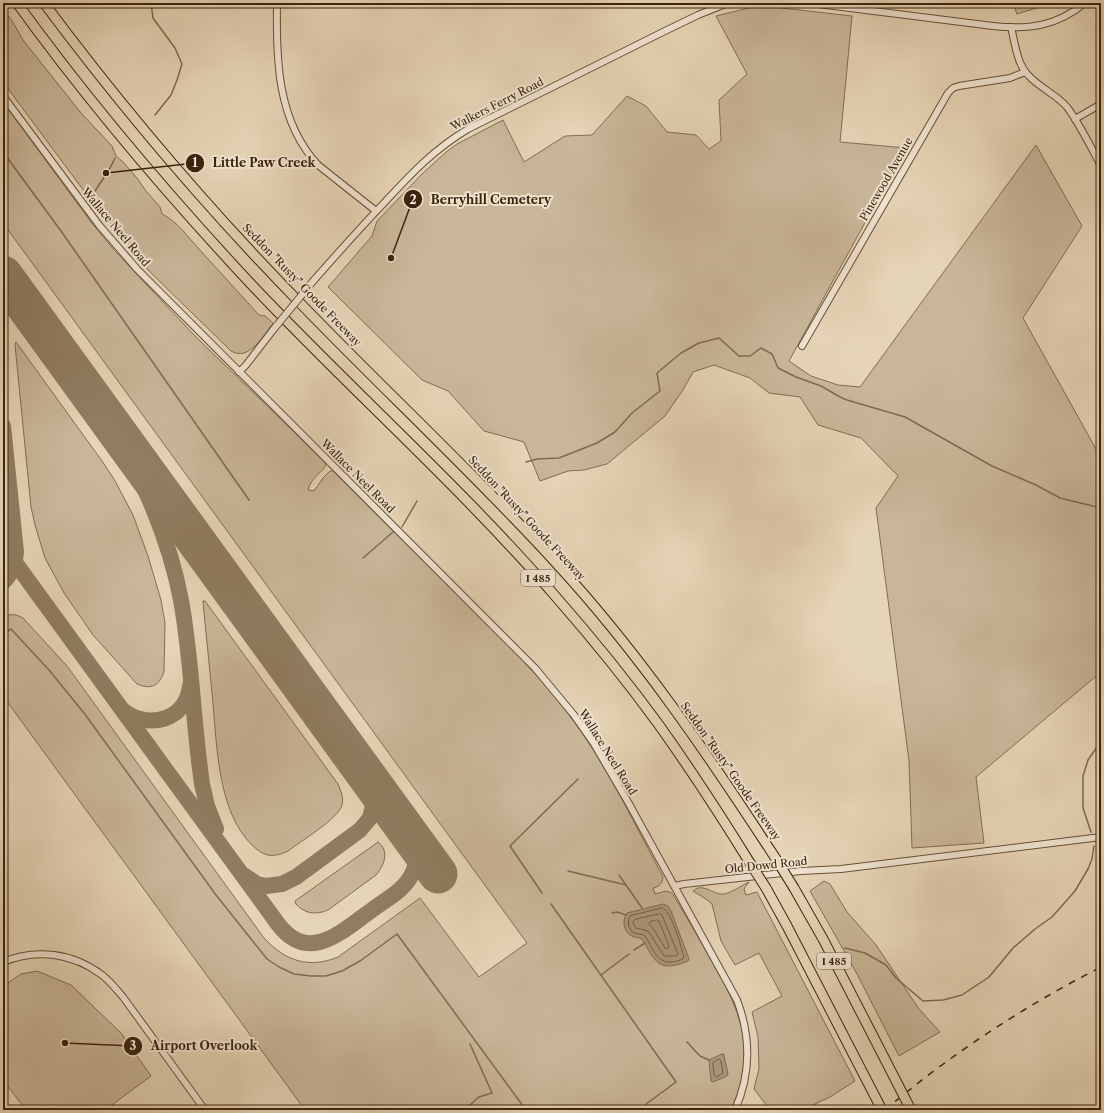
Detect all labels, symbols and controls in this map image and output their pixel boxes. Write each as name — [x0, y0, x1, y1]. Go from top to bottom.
street label: Walkers Ferry Road — [447, 74, 546, 134]
street label: Pinewood Avenue — [856, 135, 916, 223]
callout: Little Paw Creek — [185, 151, 324, 175]
text: 1 — [192, 155, 198, 170]
text: Little Paw Creek — [213, 155, 317, 170]
street label: Wallace Neel Road — [78, 184, 153, 269]
callout: Berryhill Cemetery — [403, 187, 560, 211]
text: 2 — [409, 192, 417, 207]
text: Berryhill Cemetery — [431, 192, 552, 207]
street label: Seddon "Rusty" Goode Freeway — [240, 221, 365, 350]
street label: Wallace Neel Road — [317, 435, 398, 516]
street label: Seddon "Rusty" Goode Freeway — [466, 453, 589, 584]
road number: I 485 — [521, 570, 555, 586]
street label: Seddon "Rusty" Goode Freeway — [678, 699, 785, 843]
street label: Wallace Neel Road — [575, 706, 640, 798]
street label: Old Dowd Road — [724, 854, 808, 876]
road number: I 485 — [817, 953, 851, 969]
callout: Airport Overlook — [123, 1034, 265, 1058]
text: 3 — [130, 1038, 137, 1053]
text: Airport Overlook — [150, 1038, 258, 1053]

